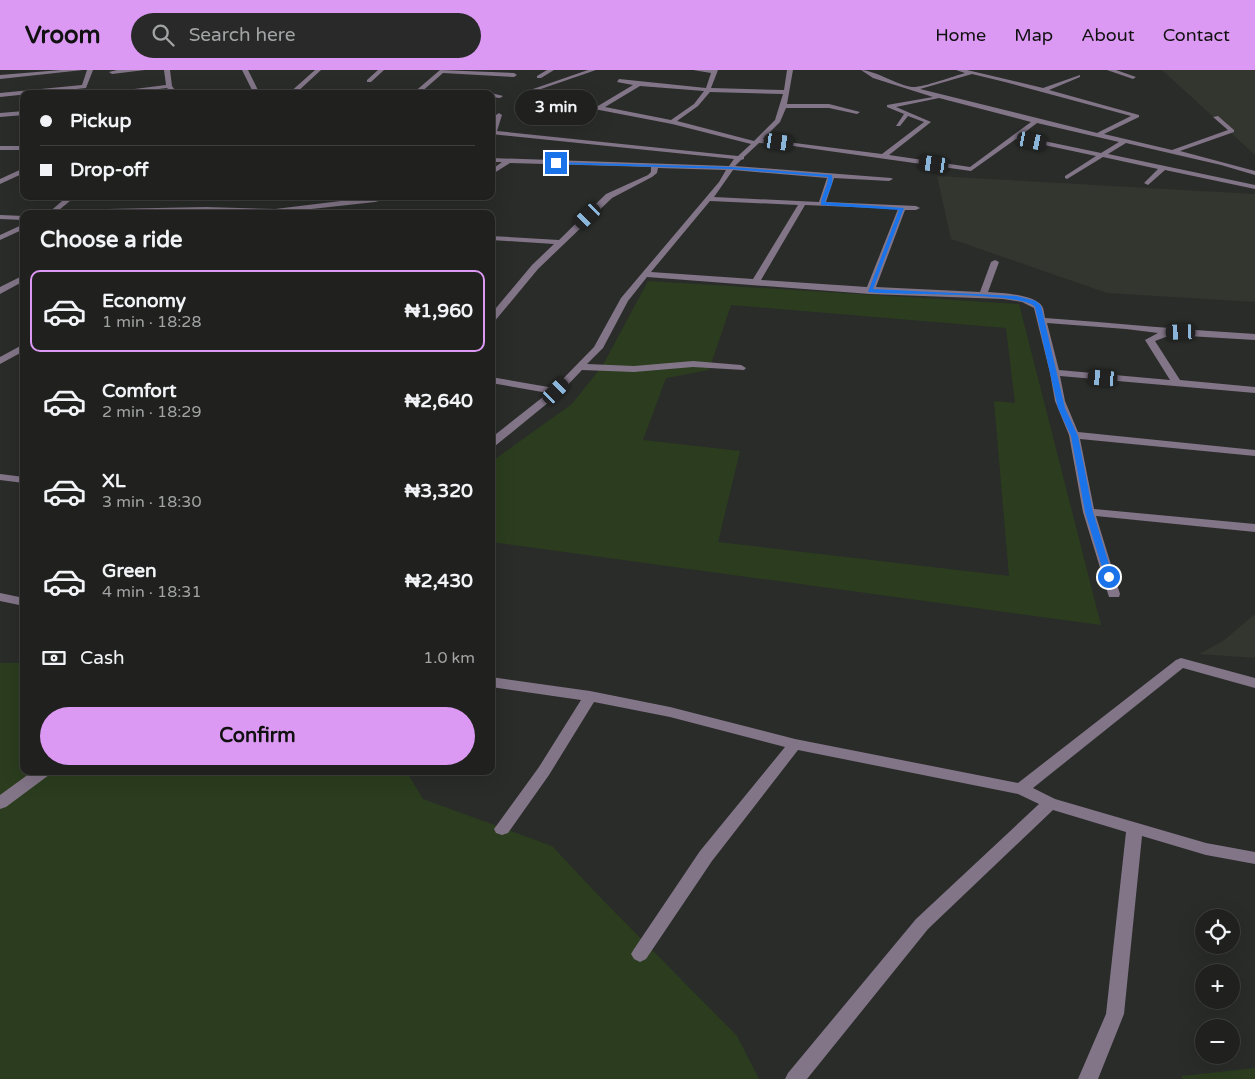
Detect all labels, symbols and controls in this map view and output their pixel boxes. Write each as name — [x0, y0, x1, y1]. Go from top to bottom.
search box — [131, 13, 481, 58]
text: Vroom — [25, 21, 101, 50]
icon: search — [149, 21, 177, 49]
text: Search here — [189, 24, 296, 46]
text: Home — [935, 24, 986, 46]
text: Map — [1014, 24, 1053, 46]
text: About — [1081, 24, 1135, 46]
text: Contact — [1163, 24, 1230, 46]
callout: 3 min — [515, 91, 597, 126]
text: 3 min — [535, 97, 577, 117]
text: Pickup — [70, 110, 131, 132]
car — [1015, 131, 1048, 151]
car — [763, 132, 794, 152]
route end — [545, 152, 567, 174]
car — [918, 154, 949, 174]
text: Drop-off — [70, 159, 149, 181]
car — [571, 200, 604, 232]
text: Choose a ride — [40, 227, 183, 253]
icon: car — [42, 289, 87, 334]
text: Economy — [102, 290, 186, 312]
text: ₦1,960 — [404, 300, 473, 322]
text: 1 min · 18:28 — [102, 312, 201, 332]
car — [1165, 324, 1196, 340]
car — [1087, 369, 1118, 387]
car — [540, 375, 571, 407]
icon: car — [42, 379, 87, 424]
text: Comfort — [102, 380, 176, 402]
text: ₦2,640 — [404, 390, 473, 412]
text: 2 min · 18:29 — [102, 402, 201, 422]
icon: car — [42, 469, 87, 514]
text: XL — [102, 470, 126, 492]
text: ₦3,320 — [404, 480, 473, 502]
text: 3 min · 18:30 — [102, 492, 201, 512]
icon: car — [42, 559, 87, 604]
text: Green — [102, 560, 156, 582]
route start — [1098, 566, 1120, 588]
text: ₦2,430 — [405, 570, 473, 592]
text: 4 min · 18:31 — [102, 582, 201, 602]
icon: cash — [40, 644, 68, 672]
text: Cash — [80, 647, 125, 669]
text: 1.0 km — [423, 648, 475, 668]
button: Confirm — [40, 707, 475, 765]
map controls — [1195, 909, 1240, 1064]
button: locate — [1195, 909, 1240, 954]
button: + — [1195, 964, 1240, 1009]
button: − — [1195, 1019, 1240, 1064]

